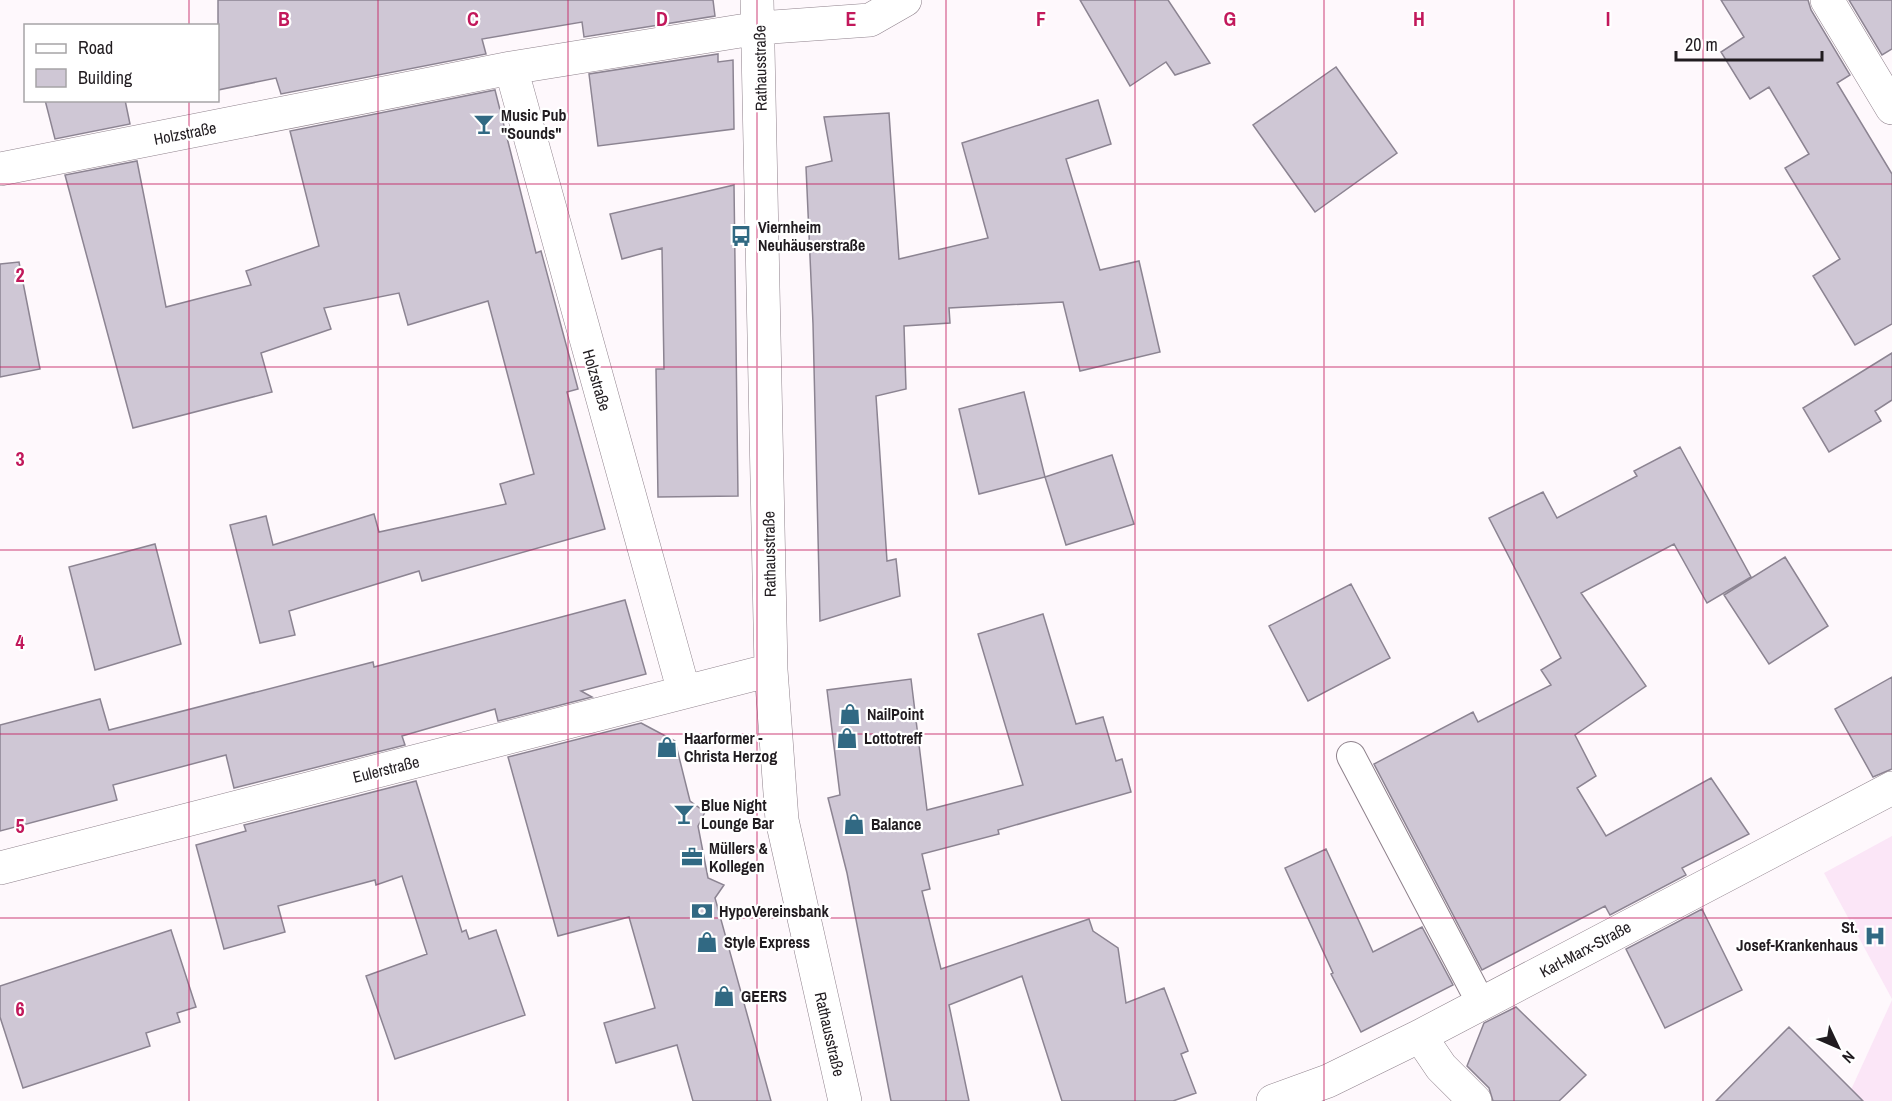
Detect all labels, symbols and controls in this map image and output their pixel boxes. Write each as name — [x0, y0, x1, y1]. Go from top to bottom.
text: B — [278, 5, 290, 32]
text: C — [467, 5, 479, 32]
text: D — [656, 5, 668, 32]
text: E — [846, 5, 857, 32]
text: F — [1036, 5, 1046, 32]
text: G — [1224, 5, 1236, 32]
text: H — [1413, 5, 1425, 32]
text: I — [1606, 5, 1610, 32]
legend — [24, 24, 219, 102]
scale bar — [1676, 24, 1822, 62]
street label: Rathausstraße — [748, 25, 772, 111]
text: 20 m — [1685, 32, 1718, 57]
text: Road — [78, 35, 113, 60]
text: Building — [78, 65, 133, 90]
place label: Music Pub "Sounds" — [501, 104, 567, 144]
bar icon: Music Pub "Sounds" — [472, 112, 496, 136]
street label: Holzstraße — [152, 116, 218, 150]
place label: Viernheim Neuhäuserstraße — [758, 216, 865, 256]
bus stop icon: Viernheim Neuhäuserstraße — [729, 224, 753, 248]
text: 2 — [15, 261, 25, 288]
street label: Holzstraße — [578, 346, 616, 414]
text: 3 — [15, 445, 25, 472]
street label: Rathausstraße — [757, 511, 781, 597]
text: 4 — [15, 628, 25, 655]
shop icon: NailPoint — [838, 702, 862, 726]
place label: NailPoint — [867, 703, 924, 725]
shop icon: Lottotreff — [835, 726, 859, 750]
place label: Haarformer - Christa Herzog — [684, 727, 777, 767]
place label: Lottotreff — [864, 727, 923, 749]
shop icon: Haarformer - Christa Herzog — [655, 735, 679, 759]
street label: Eulerstraße — [350, 750, 422, 788]
place label: Blue Night Lounge Bar — [701, 794, 775, 834]
bar icon: Blue Night Lounge Bar — [672, 802, 696, 826]
text: 5 — [15, 812, 25, 839]
shop icon: Balance — [842, 812, 866, 836]
place label: Balance — [871, 813, 921, 835]
place label: Müllers & Kollegen — [709, 837, 769, 877]
office icon: Müllers & Kollegen — [680, 845, 704, 869]
bank icon: HypoVereinsbank — [690, 899, 714, 923]
place label: HypoVereinsbank — [719, 900, 830, 922]
street label: Karl-Marx-Straße — [1535, 916, 1635, 982]
place label: St. Josef-Krankenhaus — [1736, 916, 1858, 956]
hospital icon: St. Josef-Krankenhaus — [1863, 924, 1887, 948]
shop icon: Style Express — [695, 930, 719, 954]
place label: Style Express — [724, 931, 810, 953]
shop icon: GEERS — [712, 984, 736, 1008]
place label: GEERS — [741, 985, 787, 1007]
street label: Rathausstraße — [810, 990, 850, 1078]
text: 6 — [15, 995, 25, 1022]
north arrow — [1808, 1017, 1868, 1077]
text: N — [1838, 1046, 1860, 1068]

